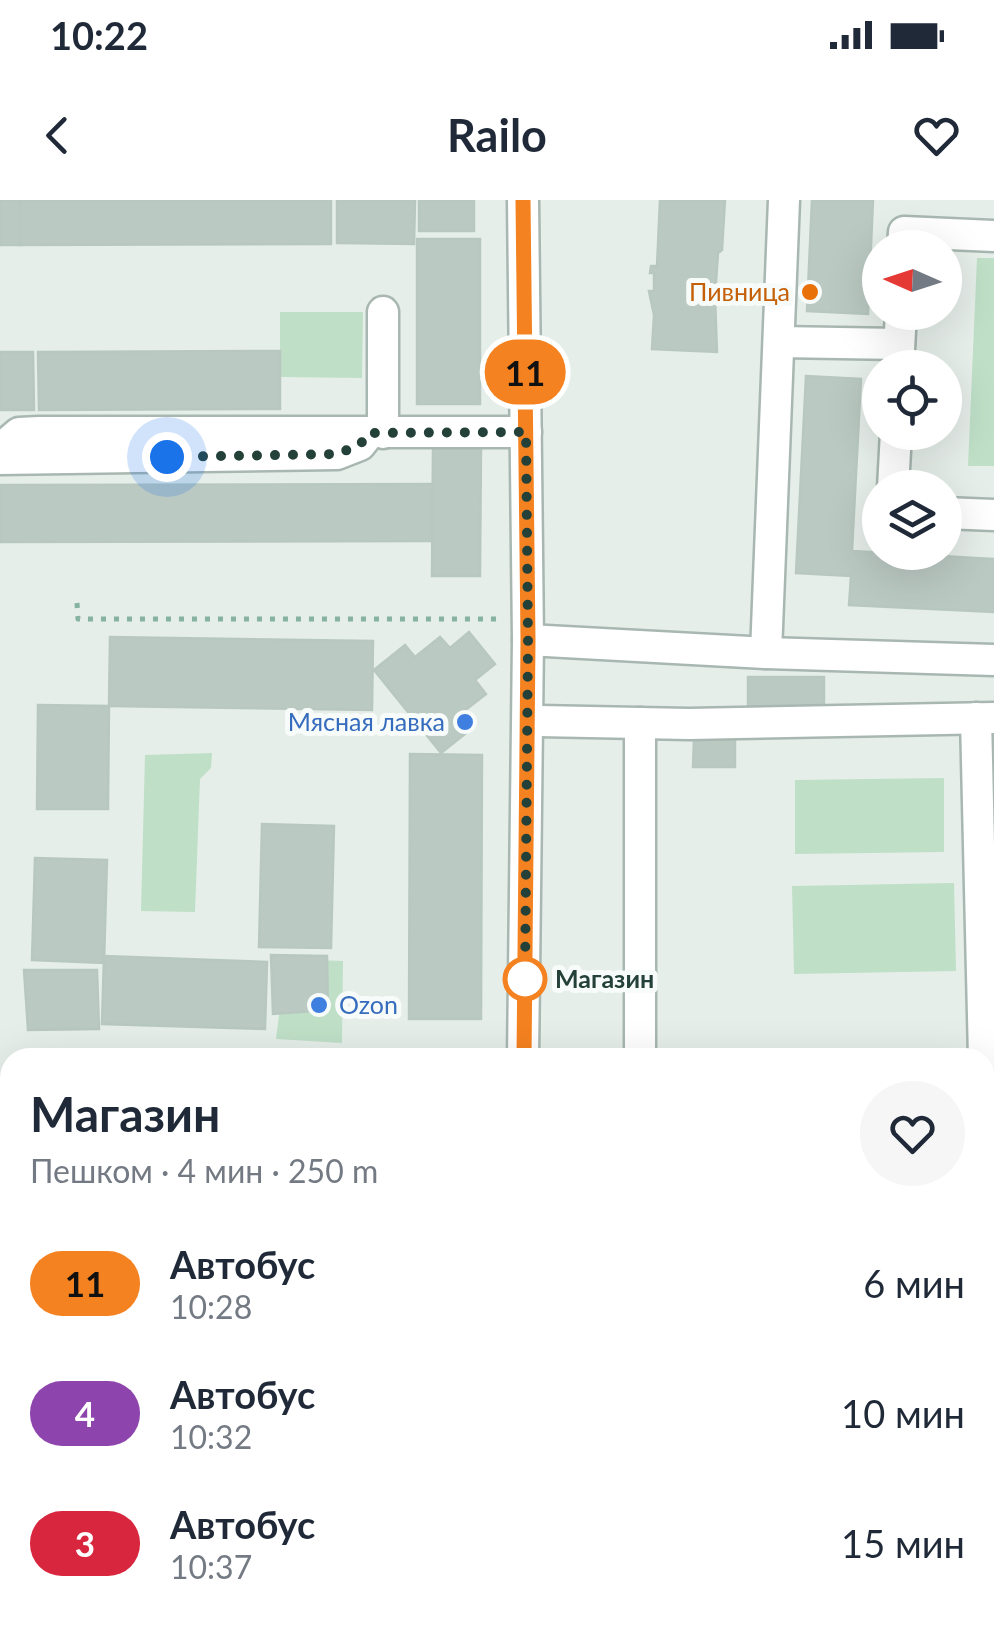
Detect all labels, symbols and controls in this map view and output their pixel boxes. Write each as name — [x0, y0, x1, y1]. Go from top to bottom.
text: 10:22 — [50, 12, 148, 58]
icon: back — [30, 108, 85, 163]
text: Railo — [447, 108, 547, 162]
icon: heart — [909, 108, 964, 163]
north arrow — [862, 230, 962, 330]
map controls — [862, 230, 962, 570]
place label: Пивница — [689, 276, 790, 306]
marker: Пивница — [799, 281, 821, 303]
line badge: 11 — [480, 340, 570, 404]
button: locate — [862, 350, 962, 450]
text: 11 — [505, 351, 545, 393]
your location — [142, 432, 192, 482]
button: layers — [862, 470, 962, 570]
place label: Мясная лавка — [288, 706, 445, 736]
marker: Мясная лавка — [454, 711, 476, 733]
marker: Магазин — [504, 958, 546, 1000]
place label: Магазин — [555, 963, 654, 993]
place label: Ozon — [339, 989, 398, 1019]
marker: Ozon — [308, 994, 330, 1016]
button: heart — [860, 1081, 965, 1186]
text: Магазин — [30, 1085, 220, 1142]
text: Пешком · 4 мин · 250 m — [30, 1151, 378, 1190]
text: Автобус — [170, 1241, 315, 1287]
text: 6 мин — [863, 1260, 965, 1306]
text: 11 — [65, 1262, 105, 1304]
text: 10:28 — [170, 1287, 252, 1326]
text: Автобус — [170, 1371, 315, 1417]
text: 10 мин — [841, 1390, 965, 1436]
text: 4 — [75, 1392, 95, 1434]
text: 10:32 — [170, 1417, 252, 1456]
text: Автобус — [170, 1501, 315, 1547]
text: 15 мин — [841, 1520, 965, 1566]
text: 3 — [75, 1522, 95, 1564]
text: 10:37 — [170, 1547, 252, 1586]

